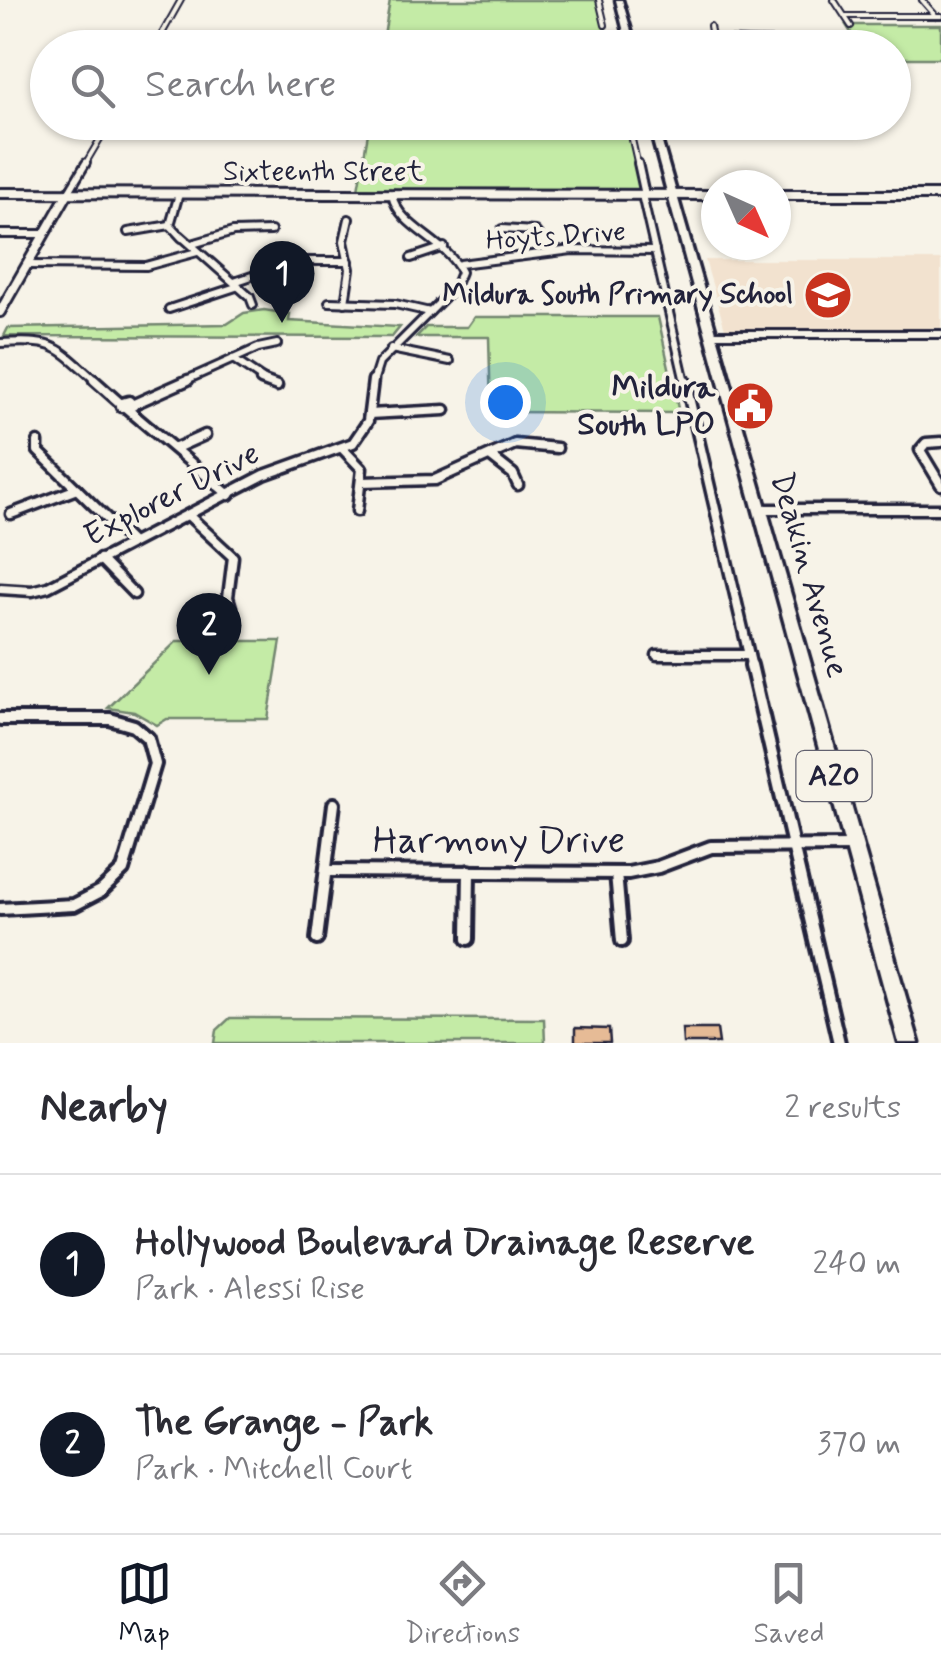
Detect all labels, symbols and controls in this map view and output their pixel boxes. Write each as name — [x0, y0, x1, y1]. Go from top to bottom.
search box — [30, 30, 911, 140]
icon: search — [65, 58, 120, 113]
text: Search here — [145, 61, 336, 110]
street label: Sixteenth Street — [223, 154, 424, 191]
north arrow — [701, 170, 791, 260]
street label: Hoyts Drive — [485, 214, 627, 260]
pin: 1 — [250, 240, 314, 323]
school or university icon: Mildura South Primary School — [802, 269, 854, 321]
place label: Mildura South Primary School — [443, 277, 793, 314]
place label: Mildura South LPO — [577, 367, 716, 446]
your location — [480, 377, 531, 428]
public building icon: Mildura South LPO — [724, 380, 776, 432]
street label: Explorer Drive — [77, 433, 267, 557]
street label: Deakin Avenue — [760, 468, 858, 682]
pin: 2 — [176, 592, 242, 675]
road number: A20 — [796, 751, 872, 801]
street label: Harmony Drive — [373, 817, 625, 866]
text: Nearby — [40, 1081, 168, 1136]
text: 2 results — [784, 1087, 901, 1129]
text: Hollywood Boulevard Drainage Reserve — [135, 1219, 754, 1268]
text: 1 — [65, 1243, 80, 1285]
text: 240 m — [813, 1243, 901, 1285]
text: Park · Alessi Rise — [135, 1268, 365, 1310]
text: The Grange - Park — [135, 1399, 433, 1448]
text: 2 — [65, 1423, 80, 1465]
text: 370 m — [817, 1423, 901, 1465]
text: Park · Mitchell Court — [135, 1448, 413, 1490]
tab: Map — [117, 1556, 172, 1653]
tab: Directions — [405, 1556, 520, 1653]
tab: Saved — [754, 1556, 824, 1653]

